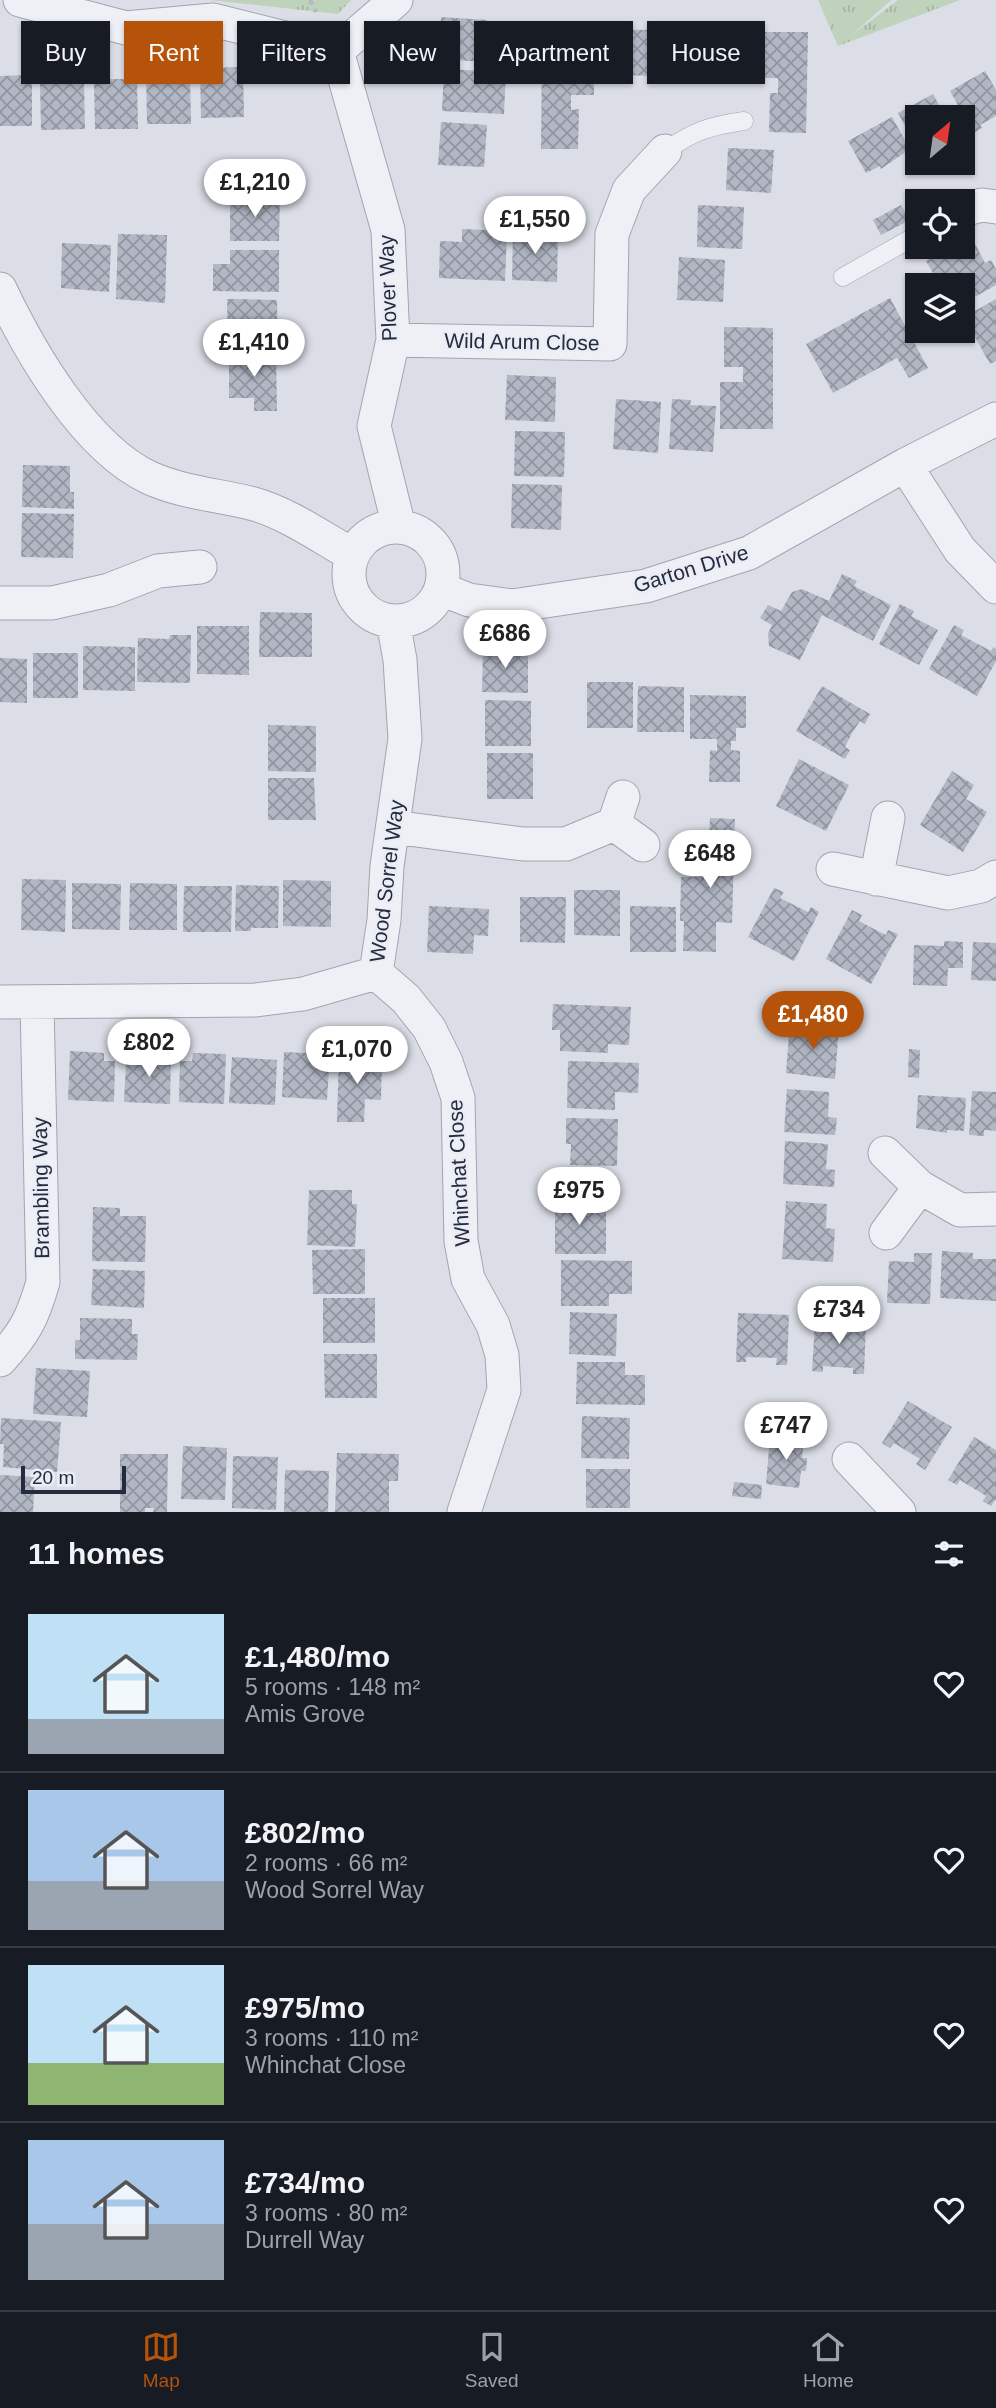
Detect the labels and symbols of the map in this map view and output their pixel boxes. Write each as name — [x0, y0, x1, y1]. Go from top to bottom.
north arrow — [905, 105, 975, 175]
pin: £1,210 — [198, 160, 312, 219]
pin: £1,550 — [478, 196, 592, 256]
street label: Plover Way — [374, 234, 401, 342]
pin: £1,410 — [197, 320, 311, 379]
street label: Wild Arum Close — [444, 329, 600, 354]
street label: Garton Drive — [631, 540, 751, 597]
pin: £686 — [464, 610, 546, 670]
street label: Wood Sorrel Way — [365, 798, 408, 963]
pin: £648 — [669, 830, 751, 890]
pin: £1,480 — [756, 992, 870, 1051]
pin: £802 — [108, 1020, 190, 1079]
pin: £1,070 — [300, 1026, 414, 1086]
street label: Whinchat Close — [443, 1099, 474, 1247]
street label: Brambling Way — [28, 1117, 53, 1259]
pin: £975 — [538, 1168, 620, 1227]
pin: £734 — [798, 1286, 880, 1346]
pin: £747 — [745, 1402, 827, 1462]
scale bar — [21, 1463, 126, 1495]

